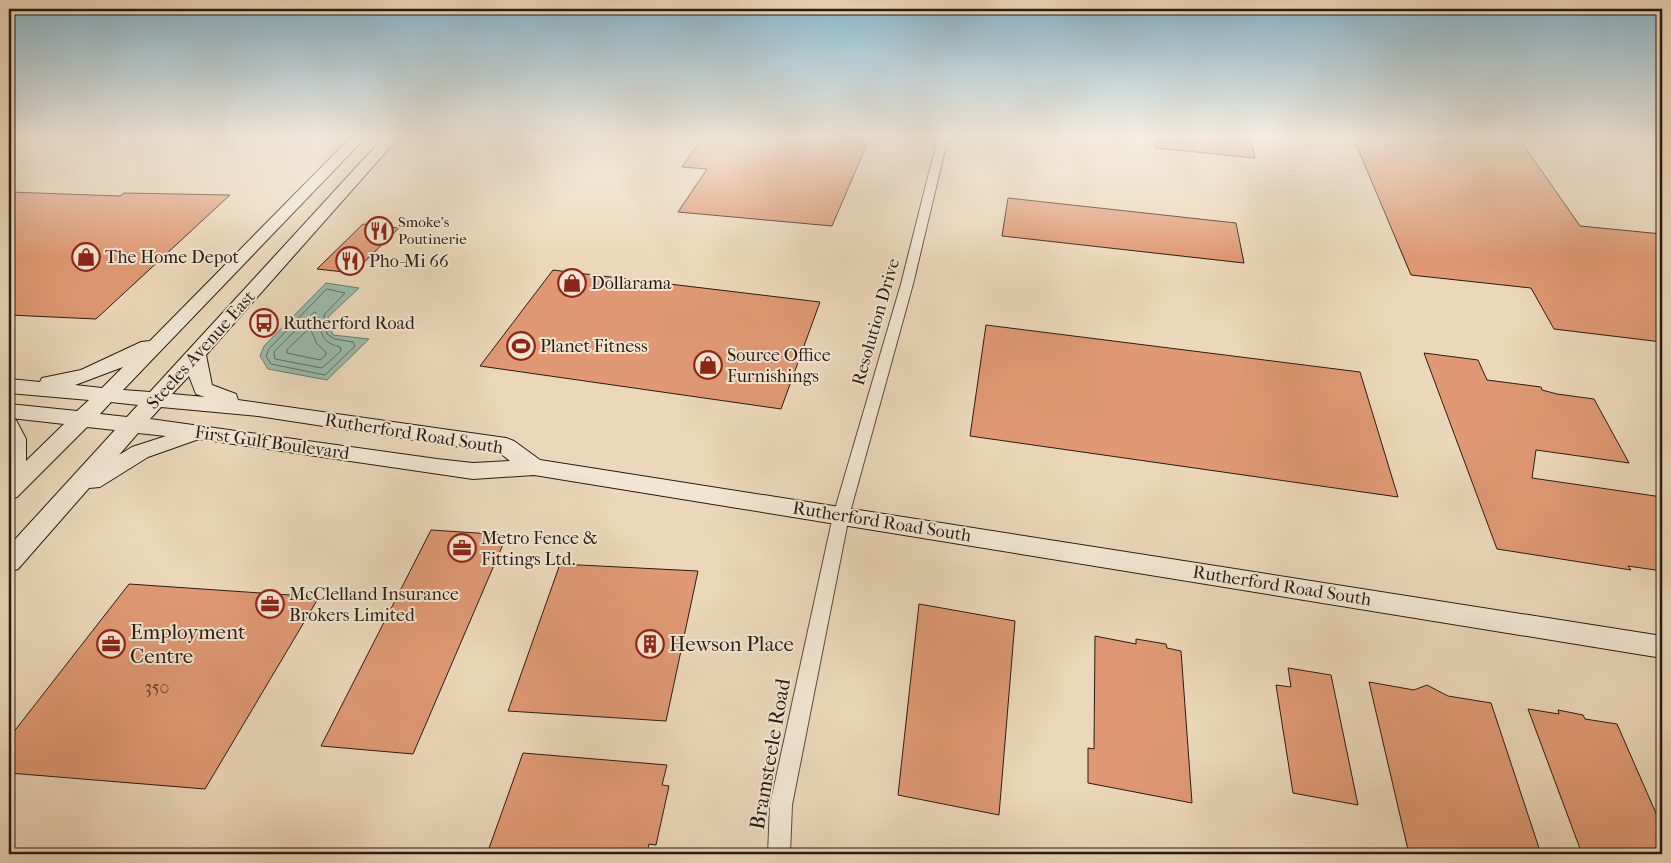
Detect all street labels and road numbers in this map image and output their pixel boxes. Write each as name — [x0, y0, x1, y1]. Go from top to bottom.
street label: Resolution Drive — [848, 256, 904, 388]
street label: Steeles Avenue East — [142, 286, 260, 414]
street label: Rutherford Road South — [323, 410, 505, 458]
street label: First Gulf Boulevard — [193, 422, 351, 464]
street label: Rutherford Road South — [791, 498, 973, 546]
street label: Rutherford Road South — [1191, 562, 1373, 610]
street label: Bramsteele Road — [745, 676, 795, 831]

